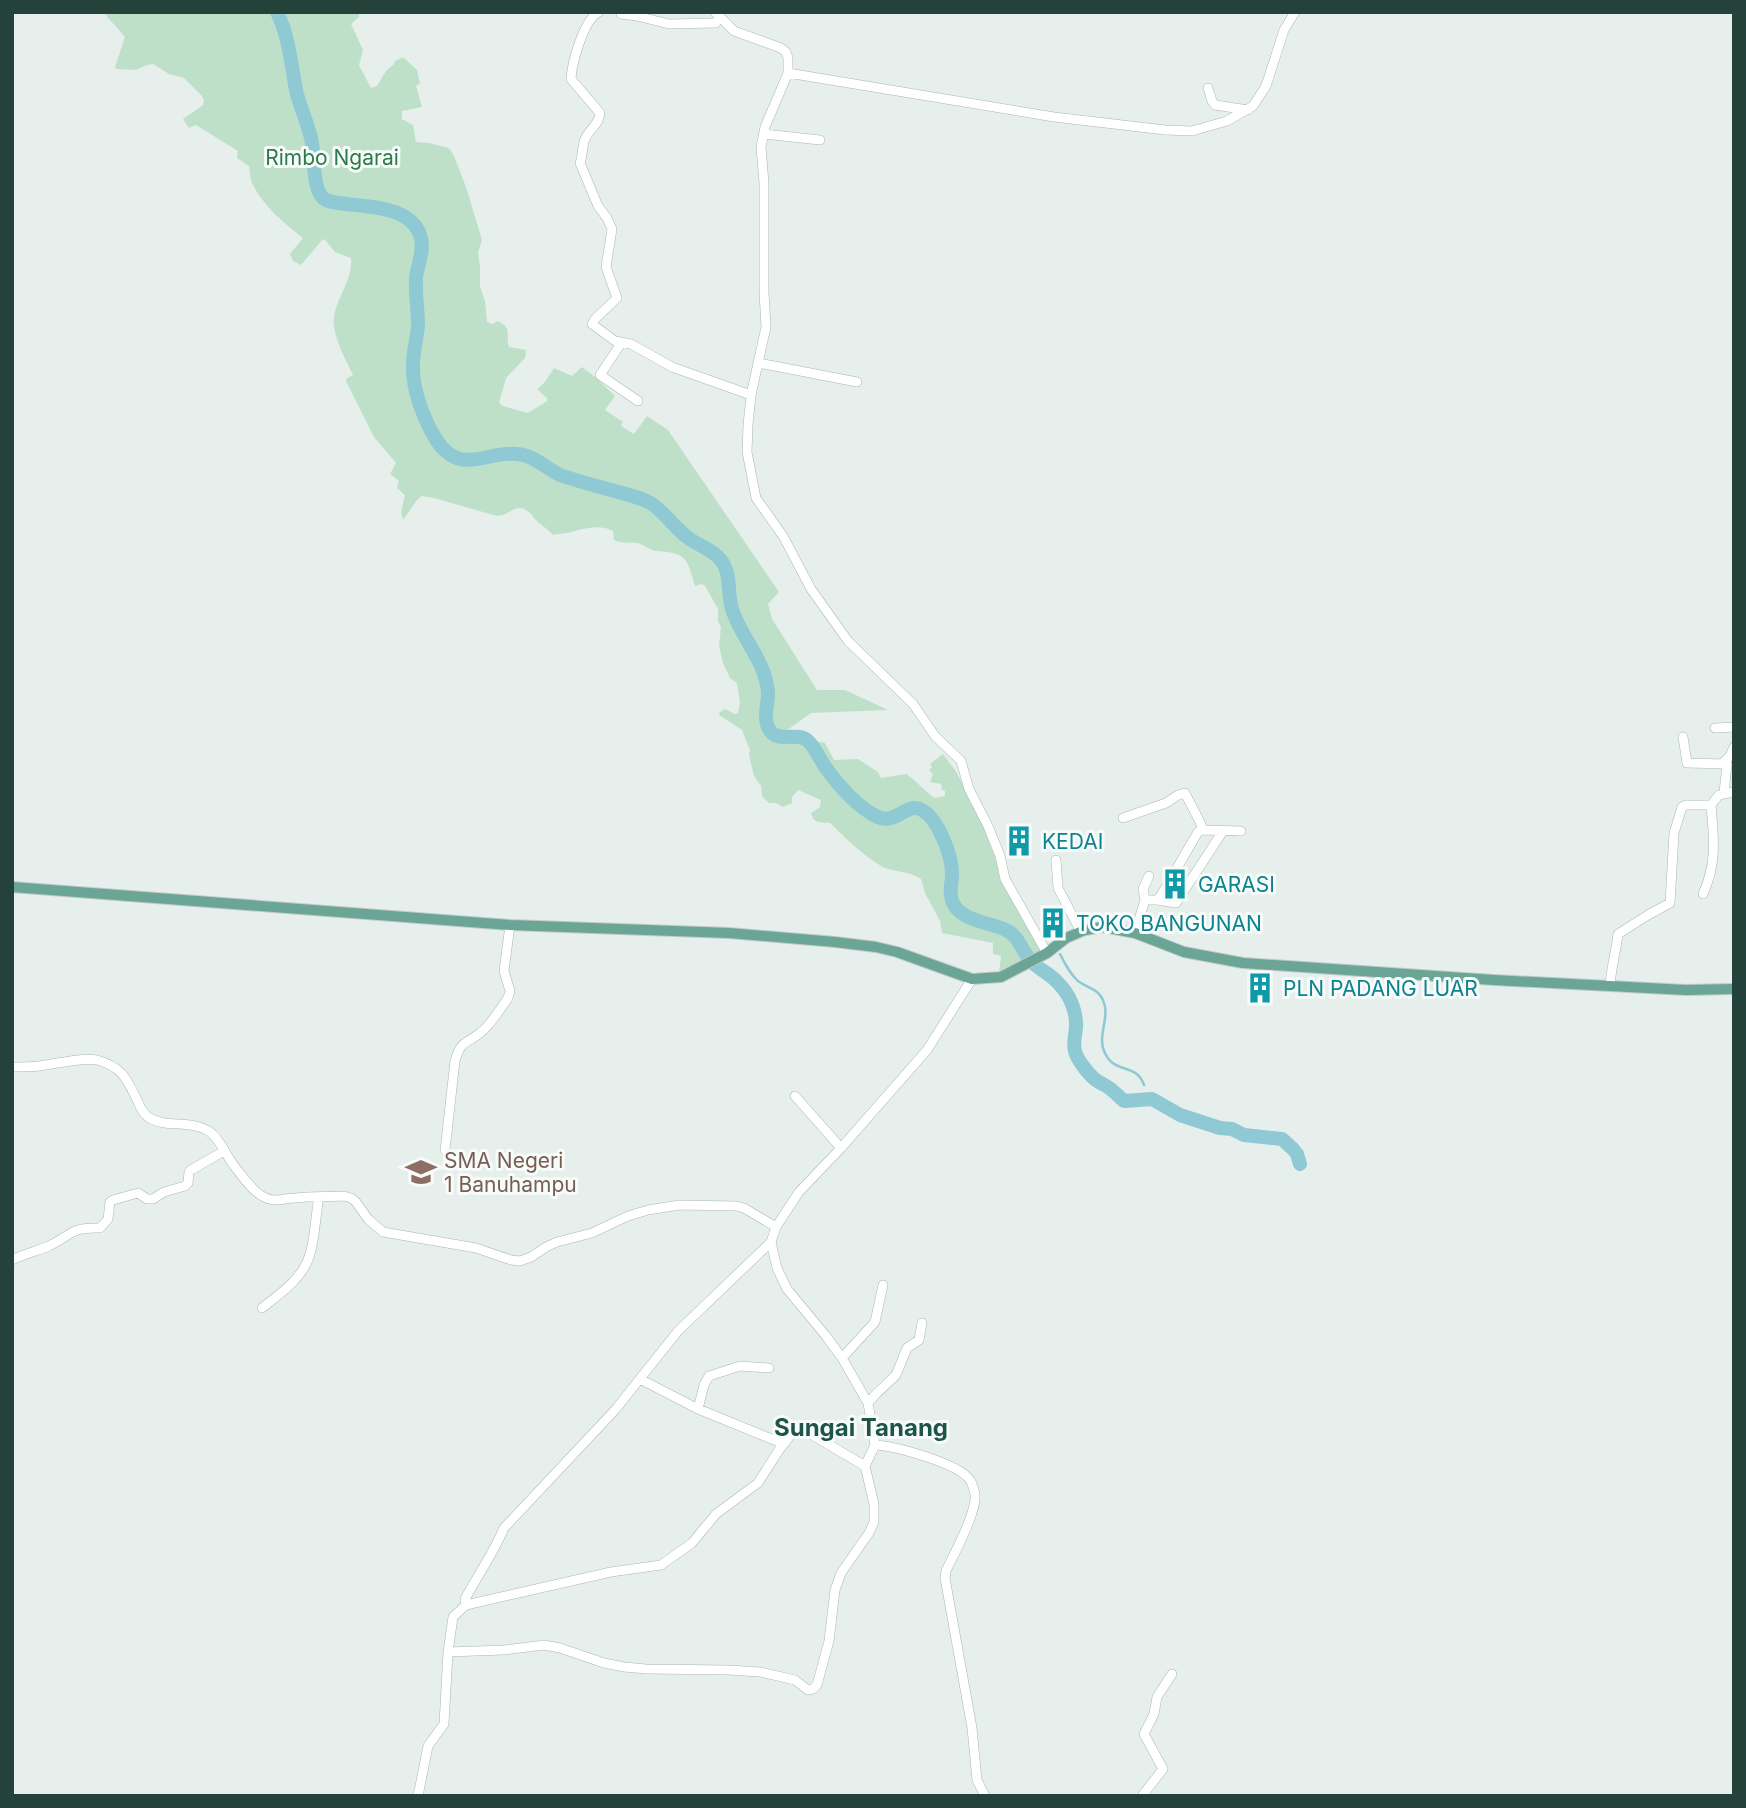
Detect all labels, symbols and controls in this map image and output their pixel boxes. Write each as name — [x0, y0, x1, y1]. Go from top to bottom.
park label: Rimbo Ngarai — [265, 145, 399, 170]
building icon: KEDAI — [1002, 824, 1036, 858]
place label: KEDAI — [1042, 829, 1103, 854]
building icon: GARASI — [1158, 867, 1192, 901]
place label: GARASI — [1198, 872, 1275, 897]
building icon: TOKO BANGUNAN — [1036, 906, 1070, 940]
place label: TOKO BANGUNAN — [1076, 911, 1262, 936]
building icon: PLN PADANG LUAR — [1243, 971, 1277, 1005]
place label: PLN PADANG LUAR — [1283, 976, 1478, 1001]
place label: SMA Negeri 1 Banuhampu — [444, 1148, 577, 1197]
school or university icon: SMA Negeri 1 Banuhampu — [404, 1155, 438, 1189]
district label: Sungai Tanang — [774, 1413, 948, 1442]

